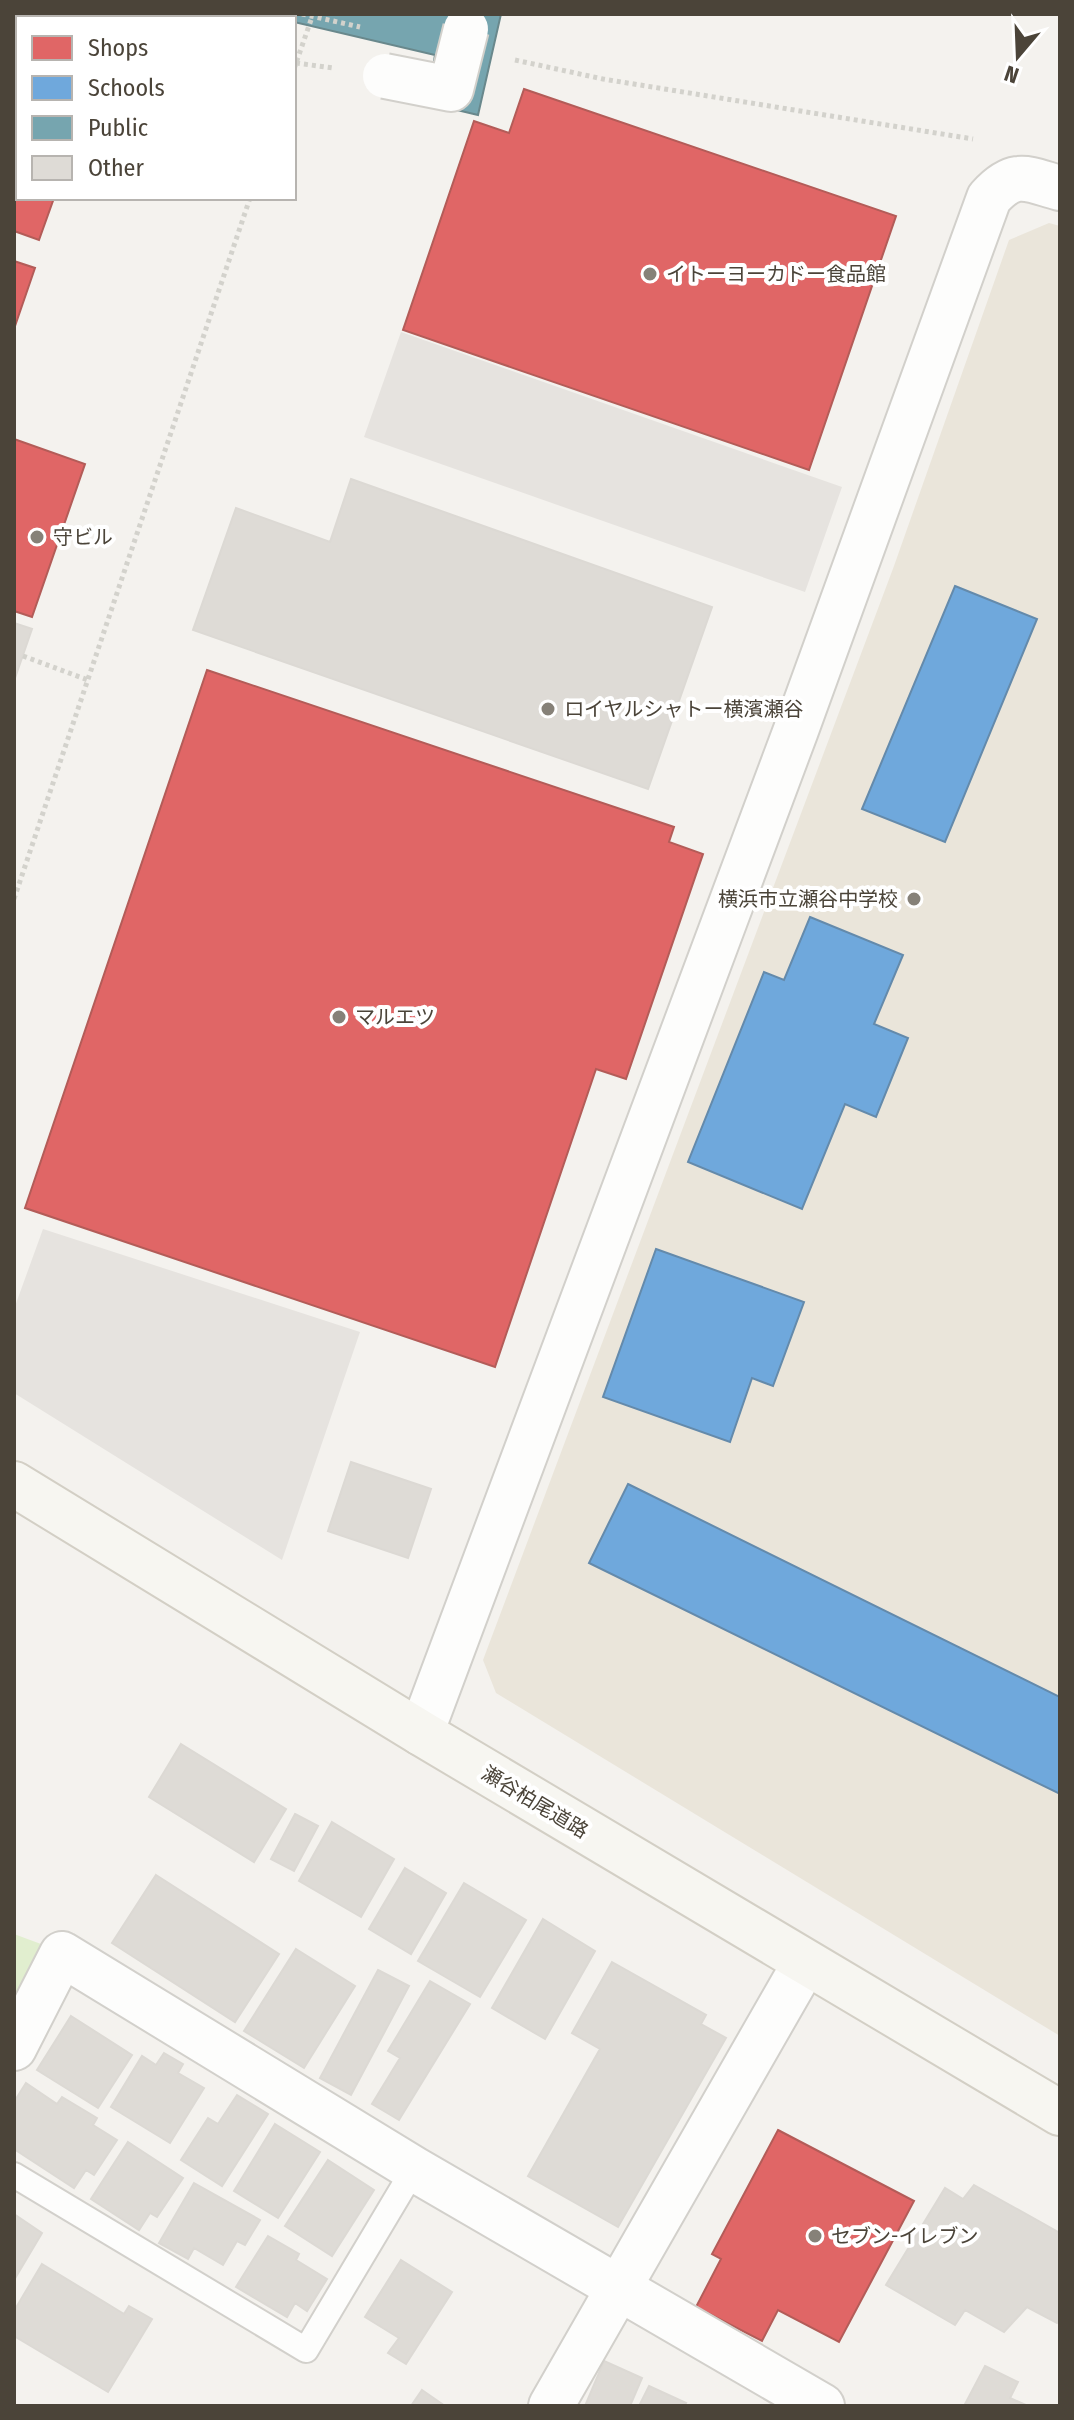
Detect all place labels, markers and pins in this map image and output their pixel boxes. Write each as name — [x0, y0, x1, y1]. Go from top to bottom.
place label: イトーヨーカドー食品館 — [666, 262, 886, 286]
marker: イトーヨーカドー食品館 — [641, 265, 659, 283]
place label: 守ビル — [53, 525, 113, 549]
marker: 守ビル — [28, 528, 46, 546]
place label: ロイヤルシャトー横濱瀬谷 — [564, 697, 803, 721]
marker: ロイヤルシャトー横濱瀬谷 — [539, 700, 557, 718]
place label: 横浜市立瀬谷中学校 — [718, 887, 898, 911]
marker: 横浜市立瀬谷中学校 — [905, 890, 923, 908]
place label: マルエツ — [355, 1005, 435, 1029]
marker: マルエツ — [330, 1008, 348, 1026]
place label: セブン-イレブン — [831, 2224, 978, 2248]
marker: セブン-イレブン — [806, 2227, 824, 2245]

